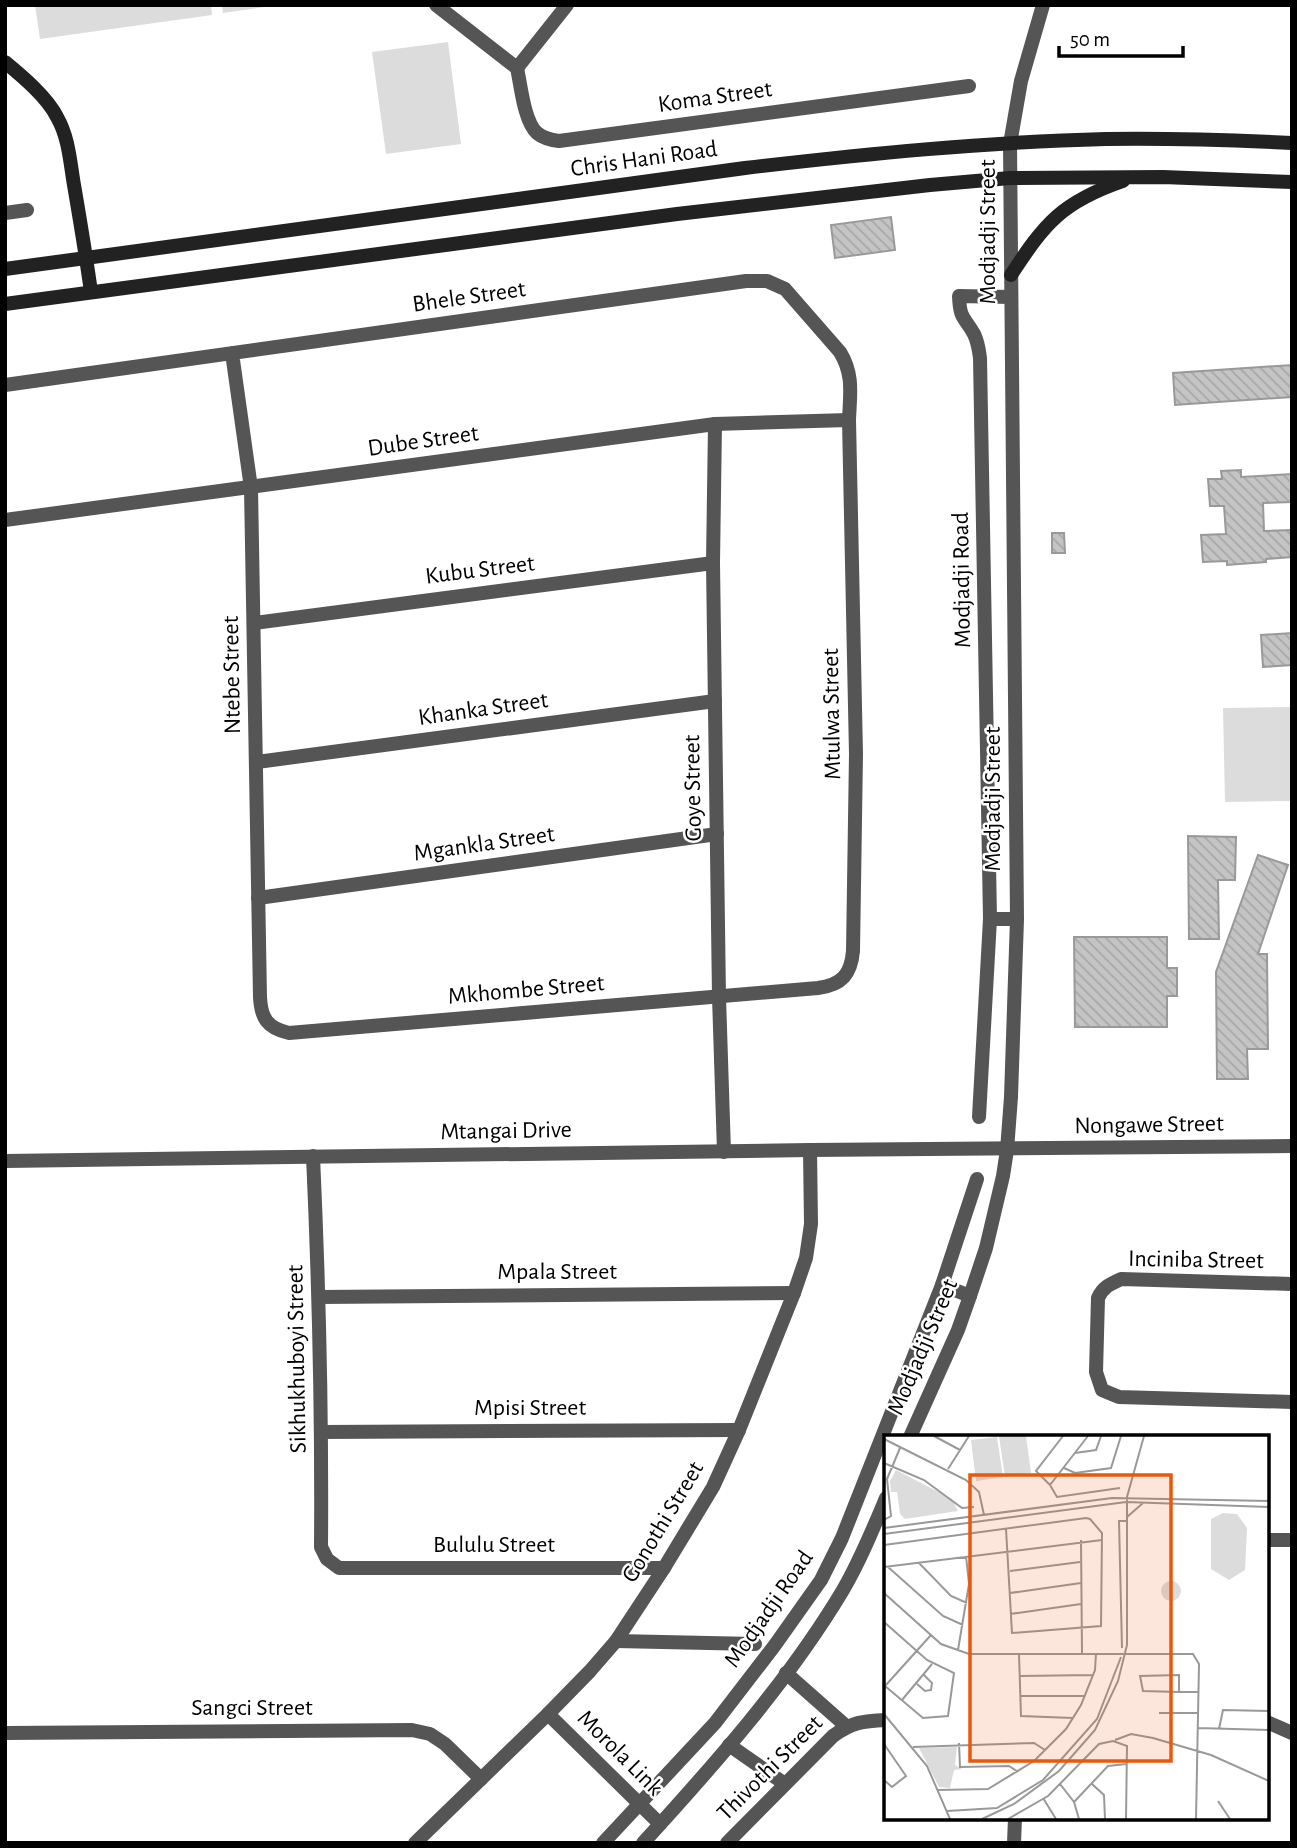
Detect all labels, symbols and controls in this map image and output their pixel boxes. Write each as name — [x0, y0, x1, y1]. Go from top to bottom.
scale bar — [1059, 14, 1183, 58]
text: 50 m — [1070, 29, 1110, 50]
street label: Koma Street — [656, 77, 774, 117]
street label: Chris Hani Road — [569, 137, 719, 181]
street label: Modjadji Street — [976, 159, 1000, 305]
street label: Bhele Street — [411, 277, 527, 317]
street label: Dube Street — [366, 421, 480, 461]
street label: Modjadji Road — [949, 512, 975, 648]
street label: Kubu Street — [424, 551, 536, 589]
street label: Ntebe Street — [219, 615, 245, 734]
street label: Mtulwa Street — [819, 648, 845, 780]
street label: Khanka Street — [417, 688, 550, 730]
street label: Modjadji Street — [981, 726, 1005, 872]
street label: Goye Street — [680, 734, 706, 842]
street label: Mgankla Street — [412, 822, 556, 866]
street label: Mkhombe Street — [447, 971, 606, 1009]
street label: Nongawe Street — [1074, 1112, 1224, 1138]
street label: Mtangai Drive — [440, 1118, 572, 1144]
street label: Inciniba Street — [1128, 1247, 1264, 1273]
street label: Mpala Street — [497, 1260, 617, 1284]
street label: Sikhukhuboyi Street — [283, 1264, 311, 1454]
street label: Modjadji Street — [884, 1275, 963, 1418]
street label: Mpisi Street — [474, 1396, 586, 1420]
inset map — [884, 1435, 1269, 1820]
street label: Gonothi Street — [618, 1457, 708, 1586]
street label: Bululu Street — [433, 1533, 555, 1557]
street label: Modjadji Road — [720, 1546, 818, 1672]
street label: Sangci Street — [191, 1696, 313, 1720]
street label: Morola Link — [573, 1706, 667, 1800]
street label: Thivothi Street — [713, 1711, 827, 1825]

